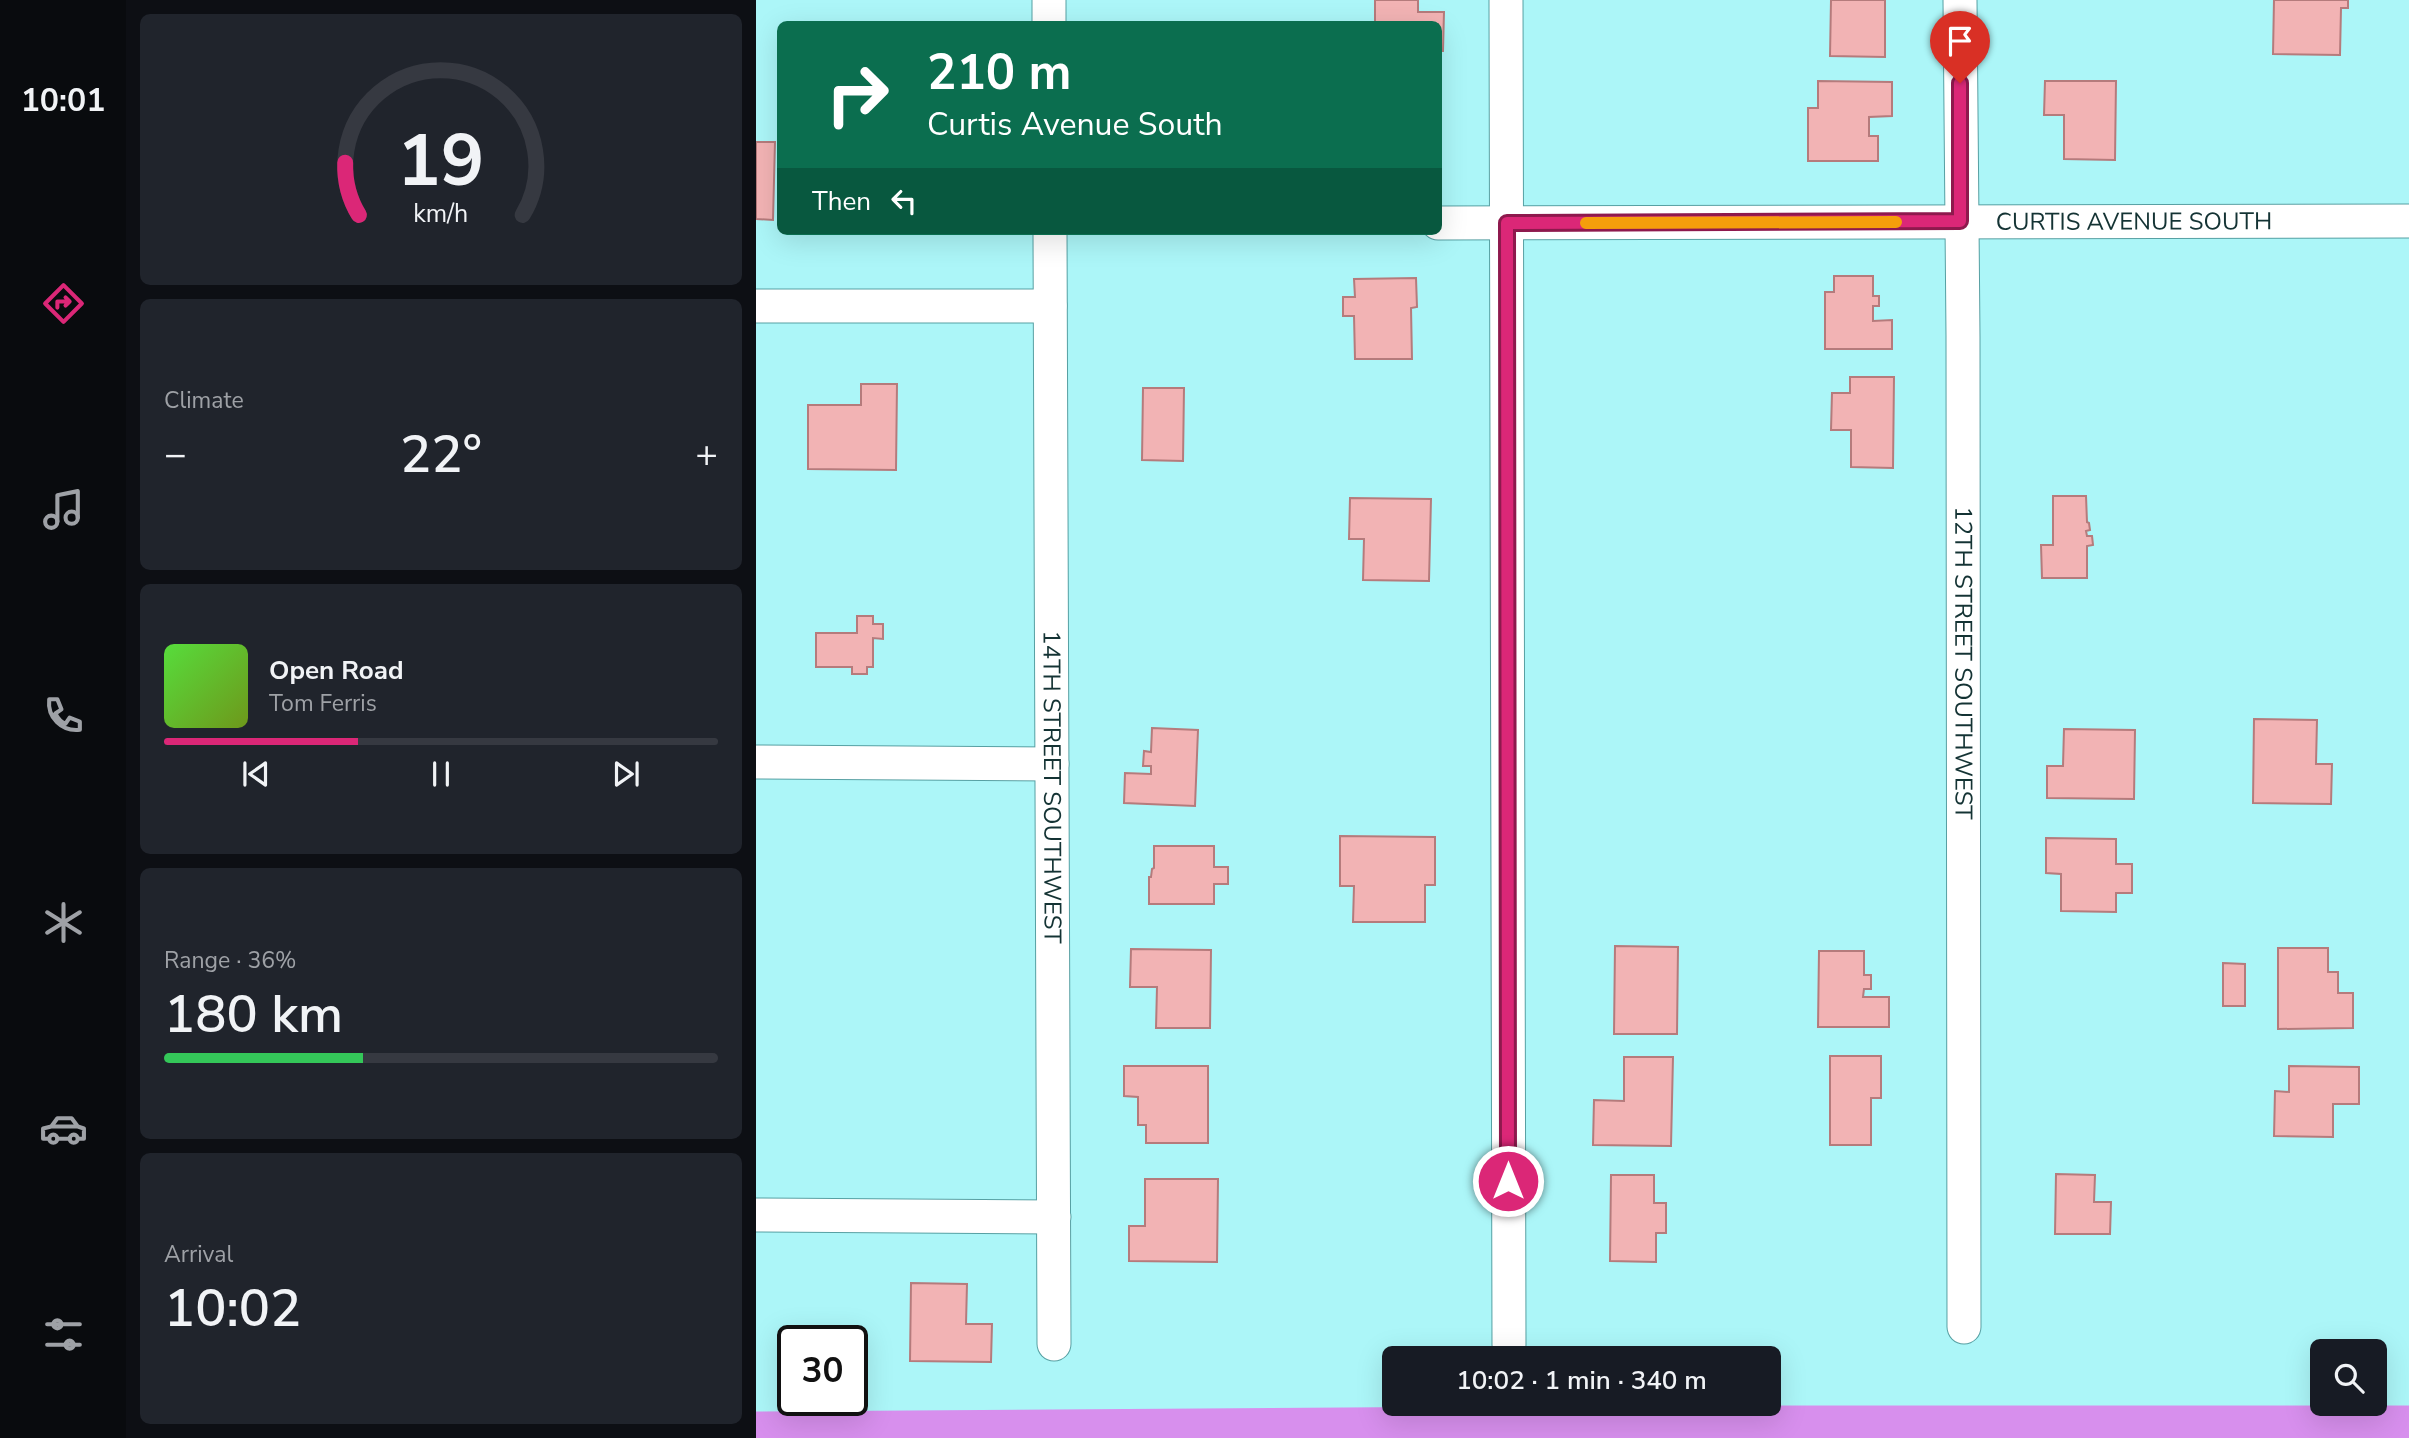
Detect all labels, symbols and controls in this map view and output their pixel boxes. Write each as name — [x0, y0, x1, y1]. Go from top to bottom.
pin — [1930, 11, 1990, 83]
icon: arrive — [1941, 22, 1979, 60]
text: 210 m — [927, 39, 1071, 106]
icon: right — [812, 49, 903, 140]
text: 10:01 — [21, 79, 105, 122]
text: Curtis Avenue South — [927, 103, 1223, 146]
text: 19 — [397, 112, 485, 212]
icon: left — [885, 182, 923, 220]
text: Then — [812, 184, 871, 219]
text: km/h — [413, 197, 469, 231]
street label: CURTIS AVENUE SOUTH — [1996, 205, 2272, 238]
icon: directions — [39, 279, 88, 328]
text: Climate — [164, 385, 244, 416]
text: 22° — [400, 419, 482, 490]
text: − — [164, 429, 187, 480]
text: + — [695, 429, 718, 480]
icon: music — [39, 485, 88, 534]
street label: 12TH STREET SOUTHWEST — [1947, 506, 1979, 820]
street label: 14TH STREET SOUTHWEST — [1035, 630, 1069, 944]
text: Open Road — [269, 653, 404, 688]
text: Tom Ferris — [269, 688, 377, 719]
icon: phone — [39, 691, 88, 740]
icon: previous — [237, 755, 275, 793]
icon: pause — [422, 755, 460, 793]
icon: next — [607, 755, 645, 793]
icon: climate — [39, 898, 88, 947]
text: Range · 36% — [164, 945, 296, 976]
text: 180 km — [164, 979, 343, 1050]
icon: car — [39, 1104, 88, 1153]
position arrow — [1471, 1144, 1545, 1218]
text: Arrival — [164, 1239, 233, 1270]
text: 10:02 — [164, 1273, 301, 1344]
icon: filters — [39, 1310, 88, 1359]
speed limit sign: 30 — [777, 1325, 868, 1416]
map controls — [2310, 1339, 2387, 1416]
button: search — [2310, 1339, 2387, 1416]
text: 10:02 · 1 min · 340 m — [1456, 1363, 1707, 1398]

